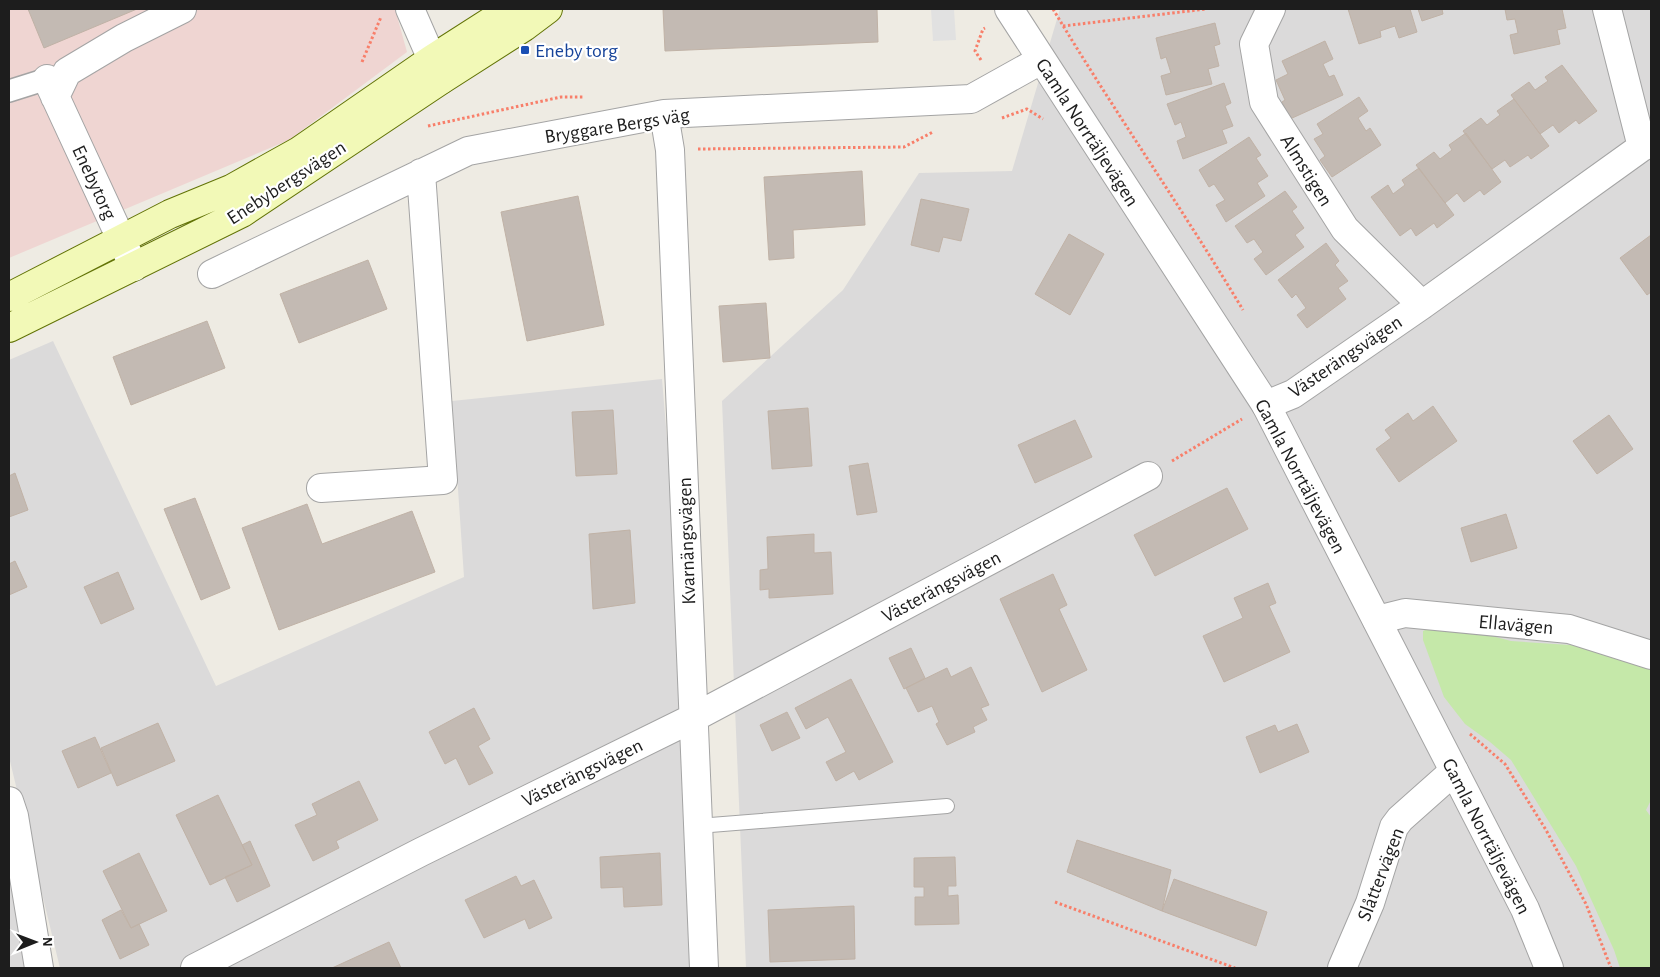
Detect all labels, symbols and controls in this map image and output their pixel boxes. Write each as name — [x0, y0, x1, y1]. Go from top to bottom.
place label: Eneby torg — [535, 41, 618, 61]
marker: Eneby torg — [519, 44, 531, 56]
street label: Gamla Norrtäljevägen — [1032, 55, 1142, 210]
street label: Bryggare Bergs väg — [543, 105, 691, 147]
street label: Almstigen — [1276, 131, 1336, 210]
street label: Enebybergsvägen — [224, 137, 350, 229]
street label: Enebytorg — [68, 142, 120, 223]
street label: Västerängsvägen — [1285, 312, 1406, 402]
street label: Gamla Norrtäljevägen — [1251, 396, 1349, 557]
street label: Kvarnängsvägen — [675, 477, 699, 605]
street label: Västerängsvägen — [879, 547, 1004, 627]
street label: Ellavägen — [1478, 612, 1554, 638]
street label: Västerängsvägen — [519, 735, 646, 811]
street label: Gamla Norrtäljevägen — [1438, 755, 1534, 918]
street label: Slåttervägen — [1354, 825, 1408, 924]
north arrow — [10, 917, 60, 967]
text: N — [40, 937, 54, 947]

